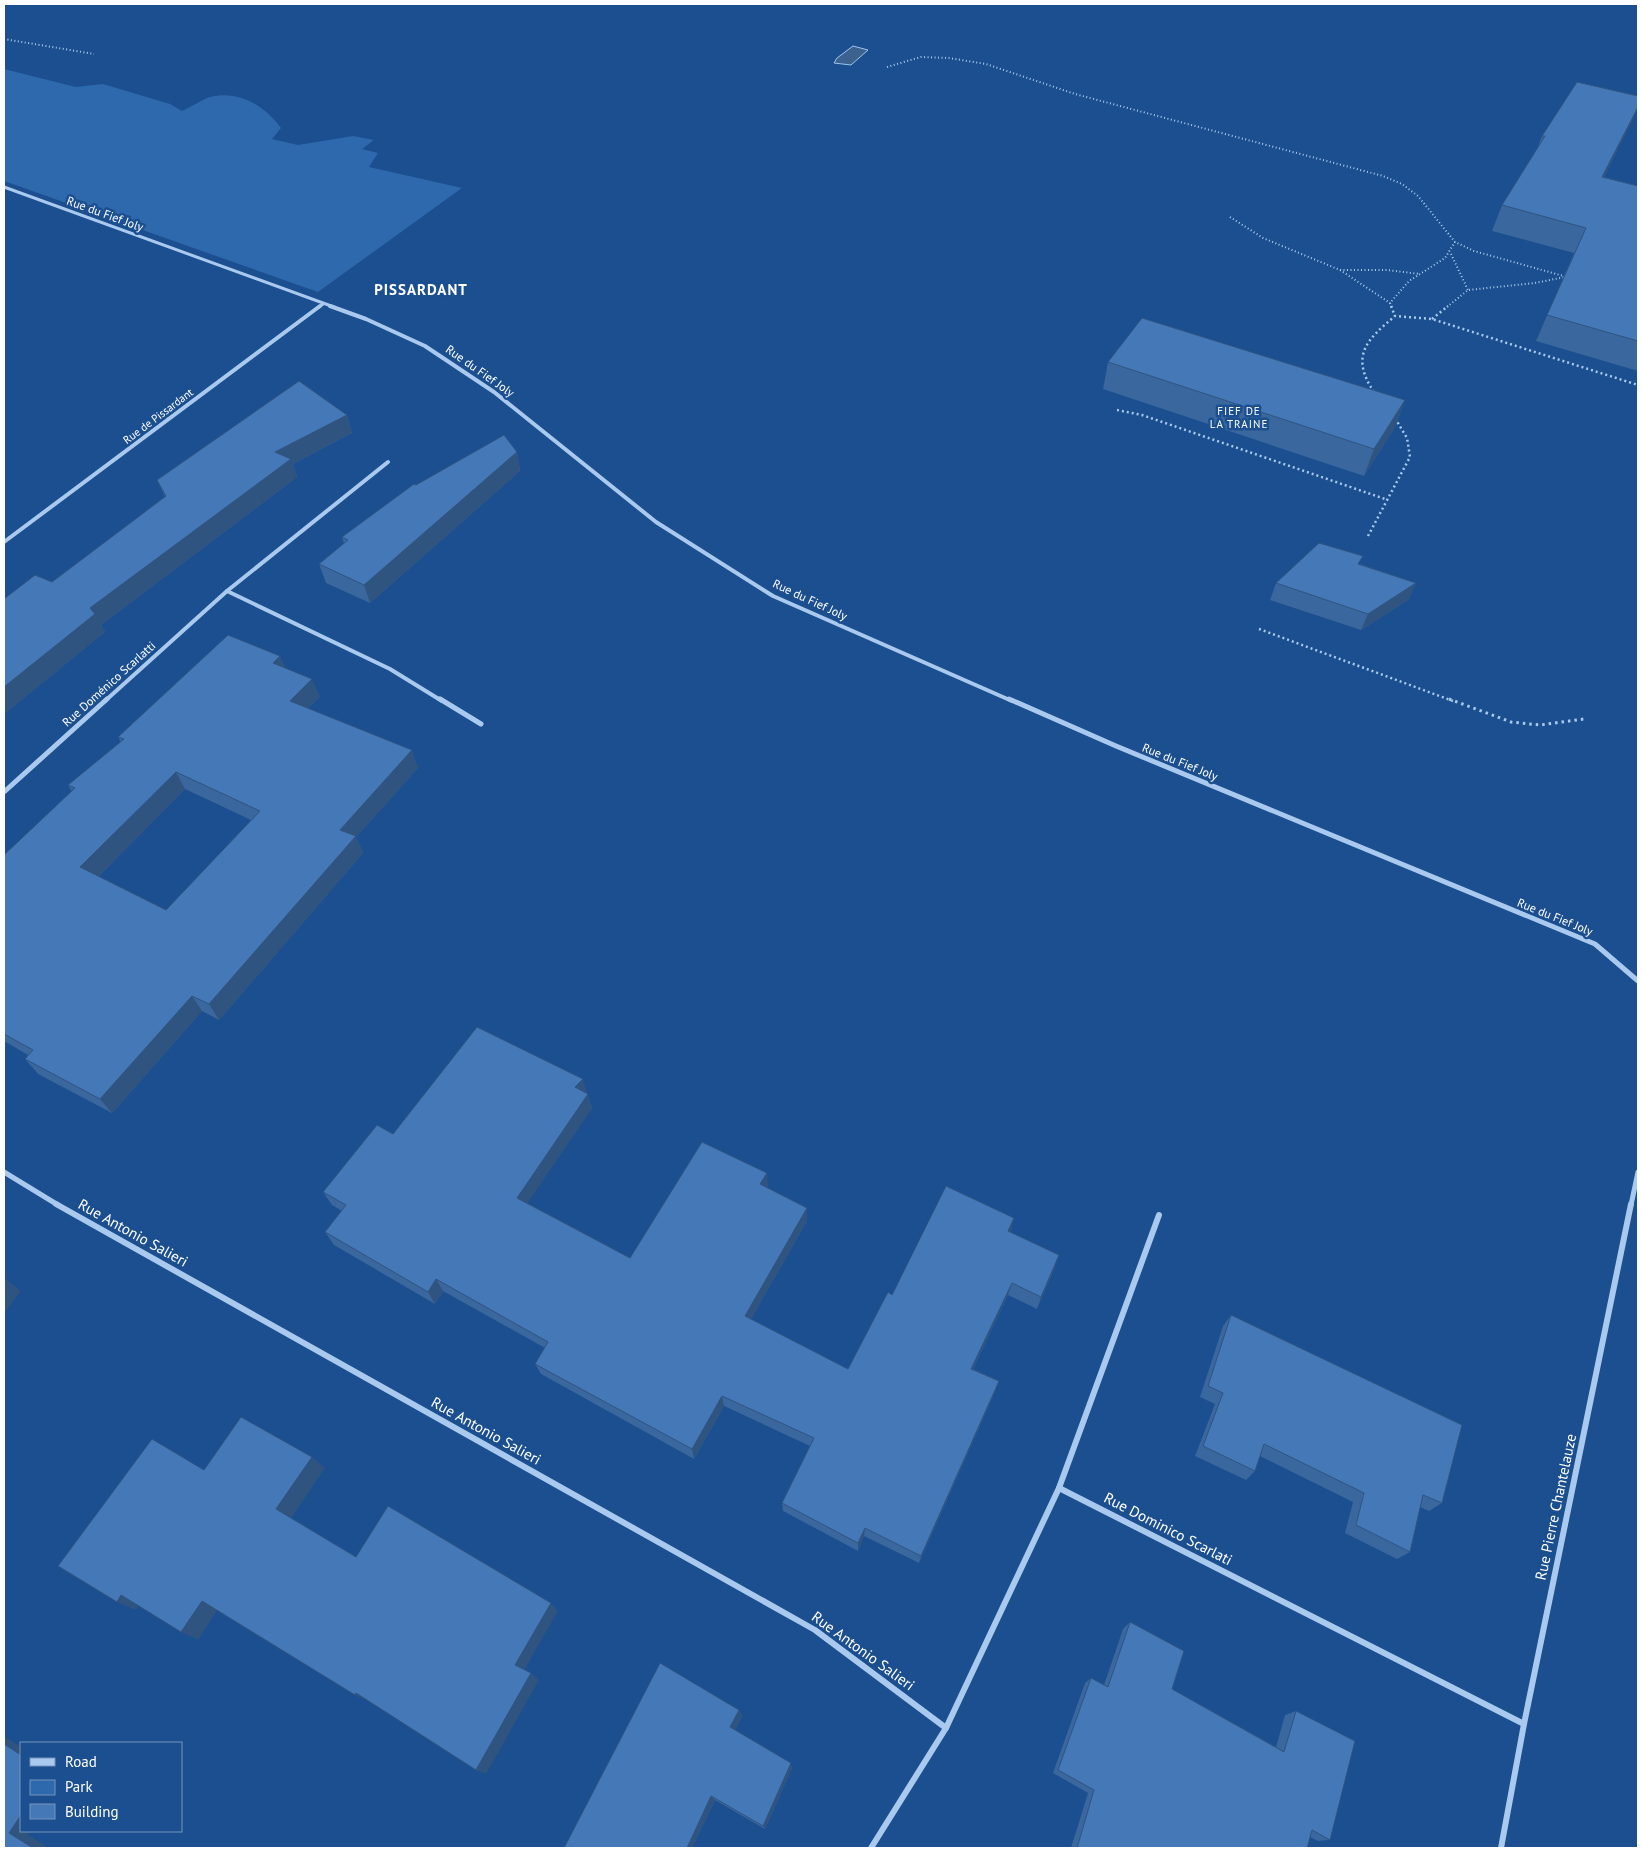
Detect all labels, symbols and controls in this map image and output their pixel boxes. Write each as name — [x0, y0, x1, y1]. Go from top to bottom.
street label: Rue du Fief Joly — [65, 193, 146, 234]
district label: PISSARDANT — [374, 280, 468, 299]
street label: Rue du Fief Joly — [443, 341, 518, 400]
street label: Rue de Pissardant — [120, 385, 196, 447]
district label: FIEF DE LA TRAINE — [1210, 404, 1268, 431]
street label: Rue du Fief Joly — [771, 576, 850, 624]
street label: Rue Doménico Scarlatti — [59, 638, 158, 729]
street label: Rue du Fief Joly — [1140, 740, 1221, 784]
street label: Rue du Fief Joly — [1515, 895, 1596, 939]
street label: Rue Antonio Salieri — [75, 1194, 192, 1271]
street label: Rue Antonio Salieri — [428, 1392, 545, 1469]
street label: Rue Pierre Chantelauze — [1531, 1432, 1580, 1582]
street label: Rue Dominico Scarlati — [1101, 1488, 1236, 1569]
street label: Rue Antonio Salieri — [808, 1607, 919, 1694]
legend — [20, 1742, 182, 1832]
text: Road — [65, 1752, 97, 1771]
text: Park — [65, 1777, 93, 1796]
text: Building — [65, 1802, 119, 1821]

